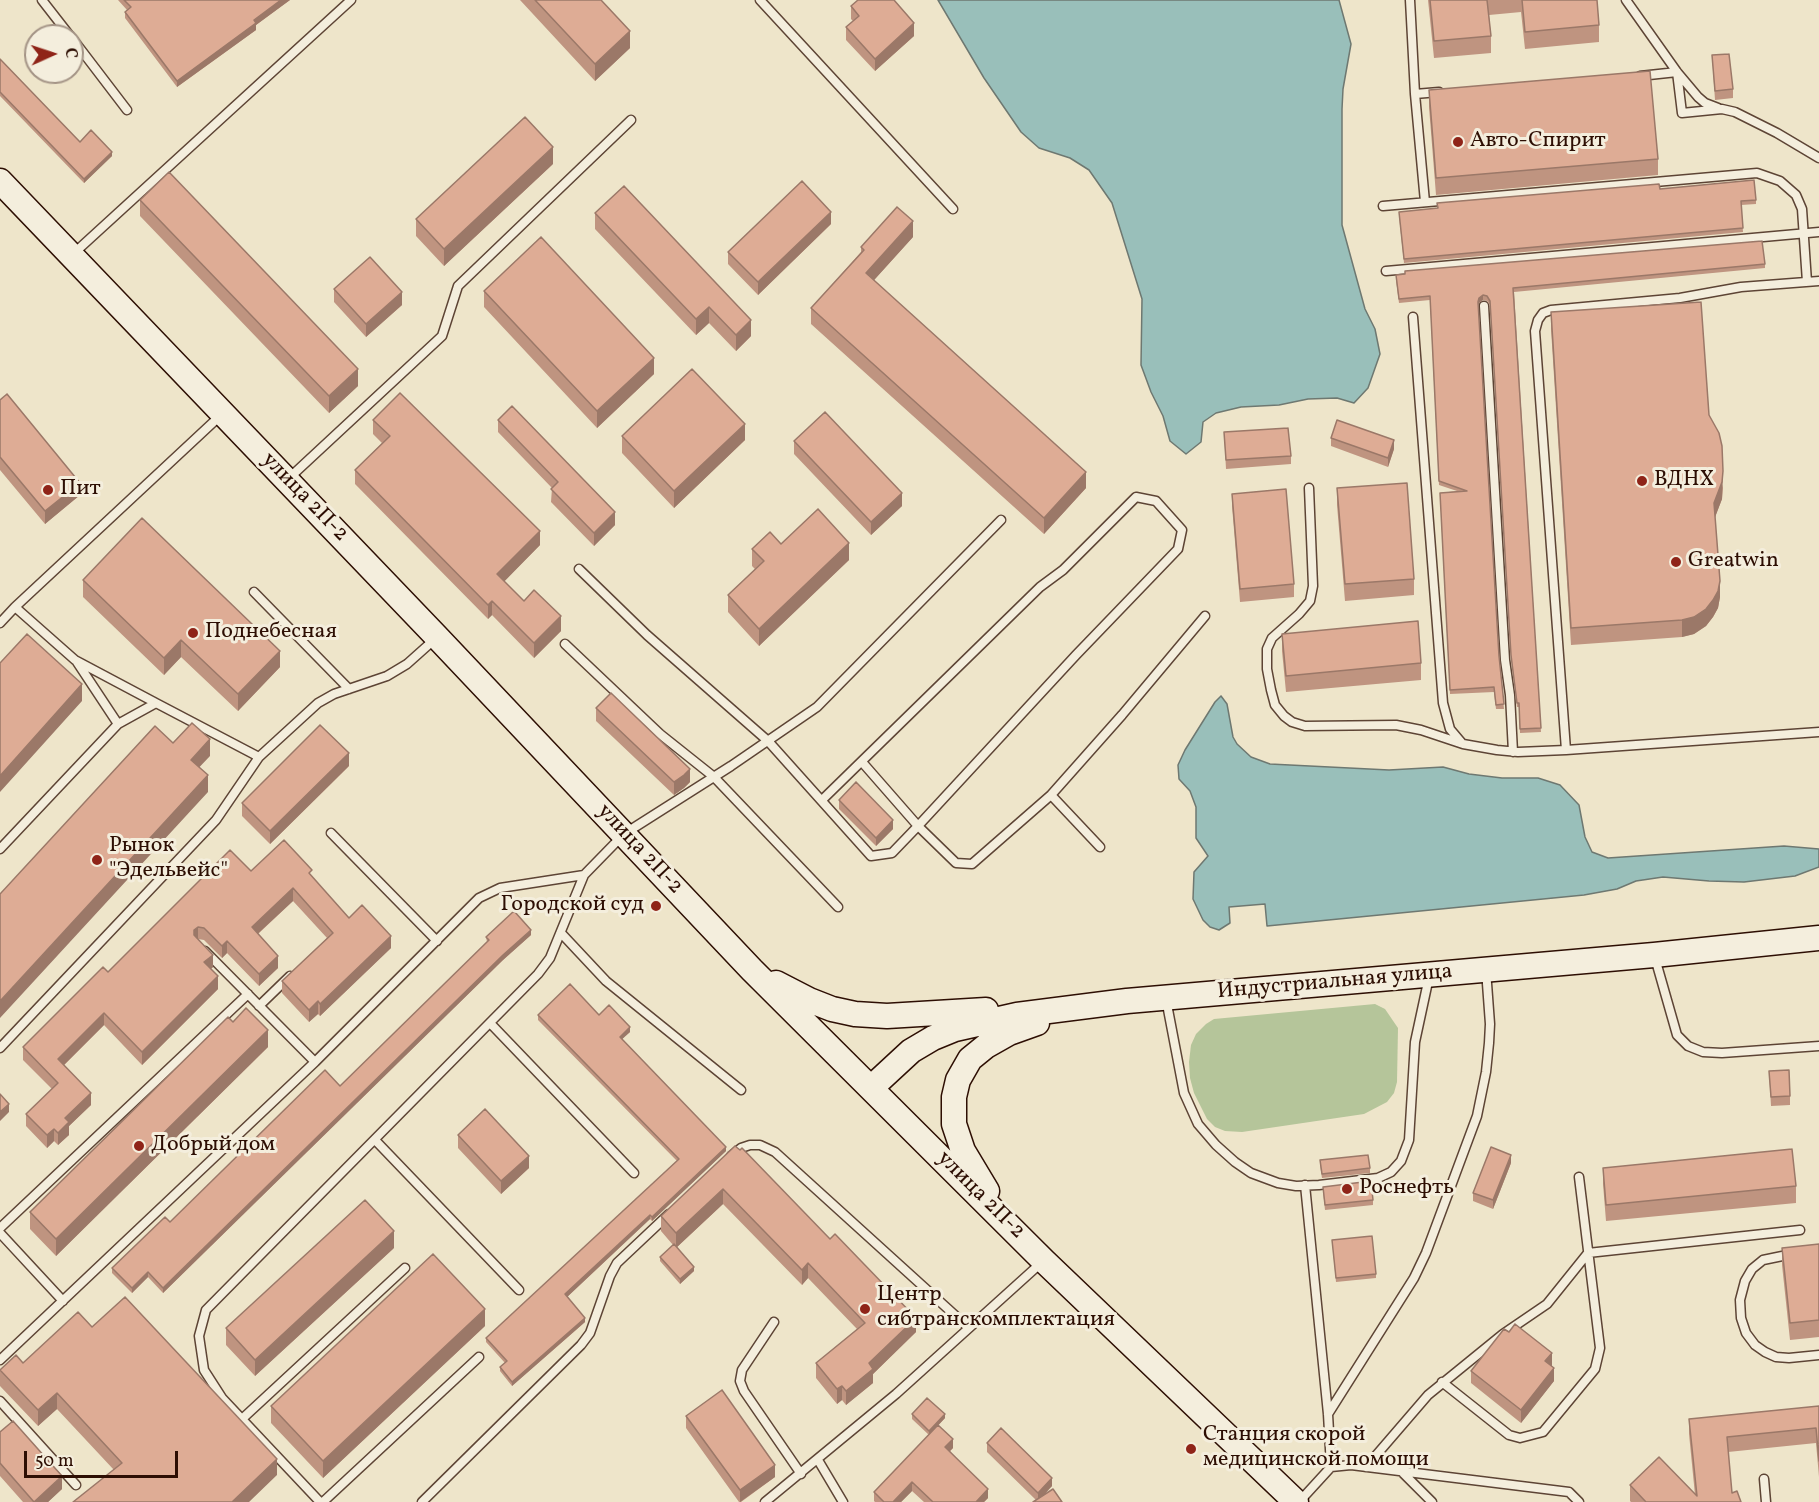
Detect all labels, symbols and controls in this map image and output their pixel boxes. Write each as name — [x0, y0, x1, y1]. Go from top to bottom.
north arrow — [24, 24, 84, 84]
text: С — [59, 47, 81, 59]
place label: Авто-Спирит — [1470, 129, 1606, 155]
marker: Авто-Спирит — [1451, 135, 1465, 149]
street label: улица 2П-2 — [255, 448, 353, 548]
place label: ВДНХ — [1654, 468, 1714, 494]
marker: ВДНХ — [1635, 474, 1649, 488]
place label: Пит — [60, 477, 101, 503]
marker: Пит — [41, 483, 55, 497]
place label: Greatwin — [1688, 549, 1779, 575]
marker: Greatwin — [1669, 555, 1683, 569]
place label: Поднебесная — [205, 620, 337, 646]
marker: Поднебесная — [186, 626, 200, 640]
street label: улица 2П-2 — [590, 799, 688, 901]
place label: Рынок "Эдельвейс" — [109, 834, 228, 885]
marker: Рынок "Эдельвейс" — [90, 853, 104, 867]
place label: Городской суд — [500, 893, 644, 919]
marker: Городской суд — [649, 899, 663, 913]
street label: Индустриальная улица — [1216, 960, 1454, 1006]
place label: Добрый дом — [151, 1133, 275, 1159]
marker: Добрый дом — [132, 1139, 146, 1153]
street label: улица 2П-2 — [930, 1146, 1030, 1246]
place label: Роснефть — [1359, 1176, 1454, 1202]
marker: Роснефть — [1340, 1182, 1354, 1196]
place label: Центр сибтранскомплектация — [877, 1283, 1115, 1334]
marker: Центр сибтранскомплектация — [858, 1302, 872, 1316]
place label: Станция скорой медицинской помощи — [1203, 1423, 1429, 1474]
scale bar — [27, 1439, 182, 1477]
marker: Станция скорой медицинской помощи — [1184, 1442, 1198, 1456]
text: 50 m — [35, 1449, 74, 1474]

